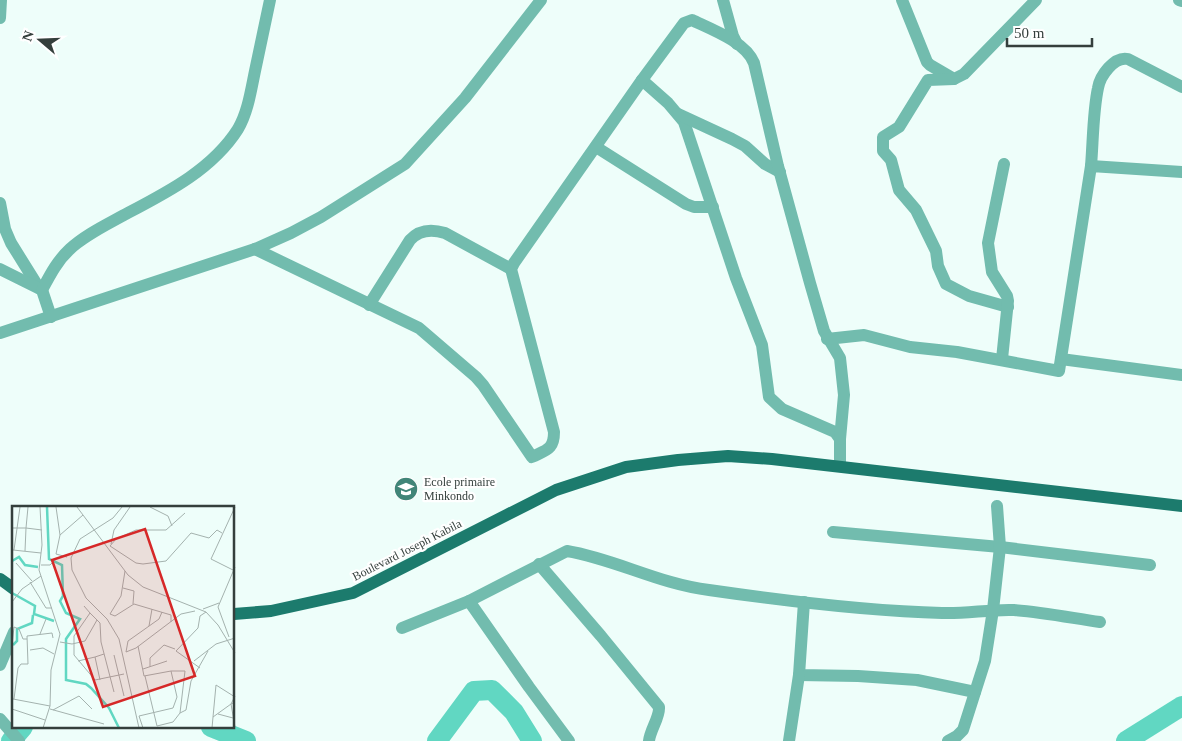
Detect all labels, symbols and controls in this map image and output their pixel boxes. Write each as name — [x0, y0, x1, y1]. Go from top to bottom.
north arrow — [15, 15, 65, 65]
scale bar — [1007, 15, 1092, 47]
text: 50 m — [1014, 25, 1045, 41]
text: N — [19, 29, 37, 43]
place label: Ecole primaire Minkondo — [424, 475, 495, 503]
school or university icon: Ecole primaire Minkondo — [393, 476, 419, 502]
inset map — [12, 506, 235, 728]
street label: Boulevard Joseph Kabila — [350, 516, 465, 584]

